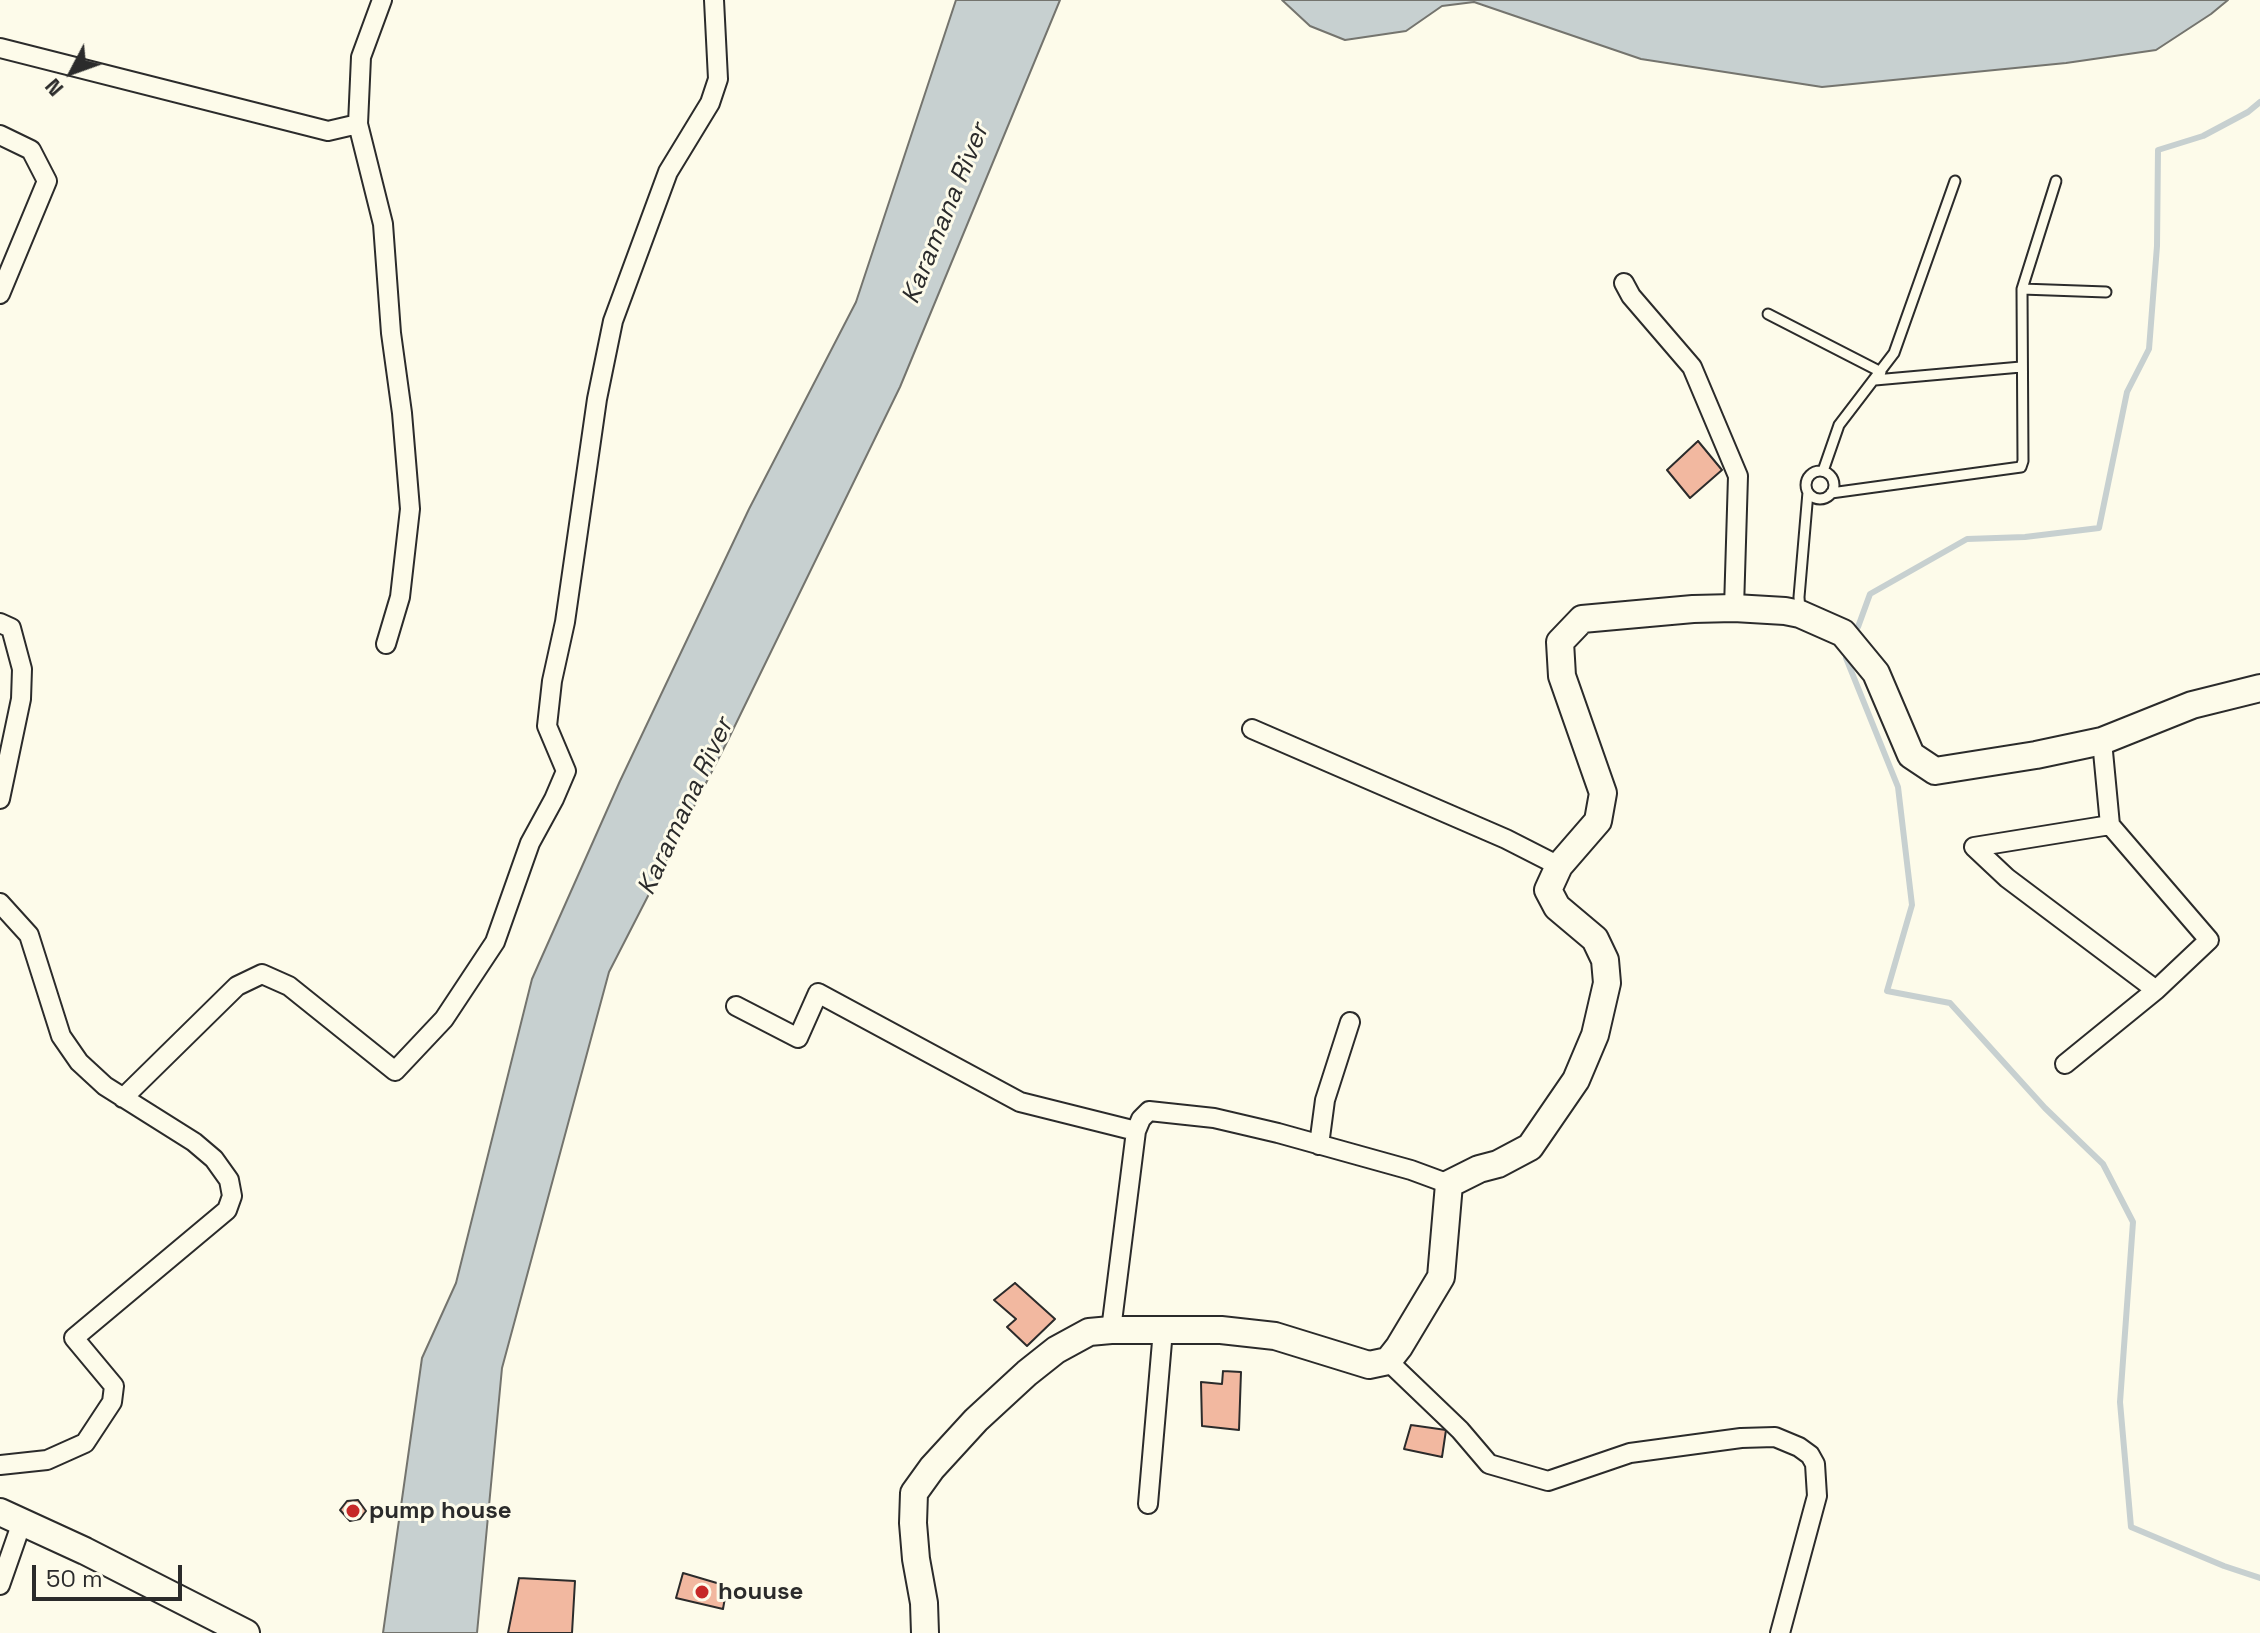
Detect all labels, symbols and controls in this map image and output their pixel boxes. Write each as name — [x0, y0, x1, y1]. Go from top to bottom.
north arrow — [32, 32, 112, 112]
text: N — [38, 73, 69, 102]
water label: Karamana River — [896, 119, 996, 309]
water label: Karamana River — [631, 714, 741, 900]
place label: pump house — [369, 1497, 512, 1525]
marker: pump house — [344, 1502, 362, 1520]
scale bar — [36, 1549, 186, 1599]
text: 50 m — [46, 1563, 103, 1594]
place label: houuse — [718, 1578, 803, 1606]
marker: houuse — [693, 1583, 711, 1601]

